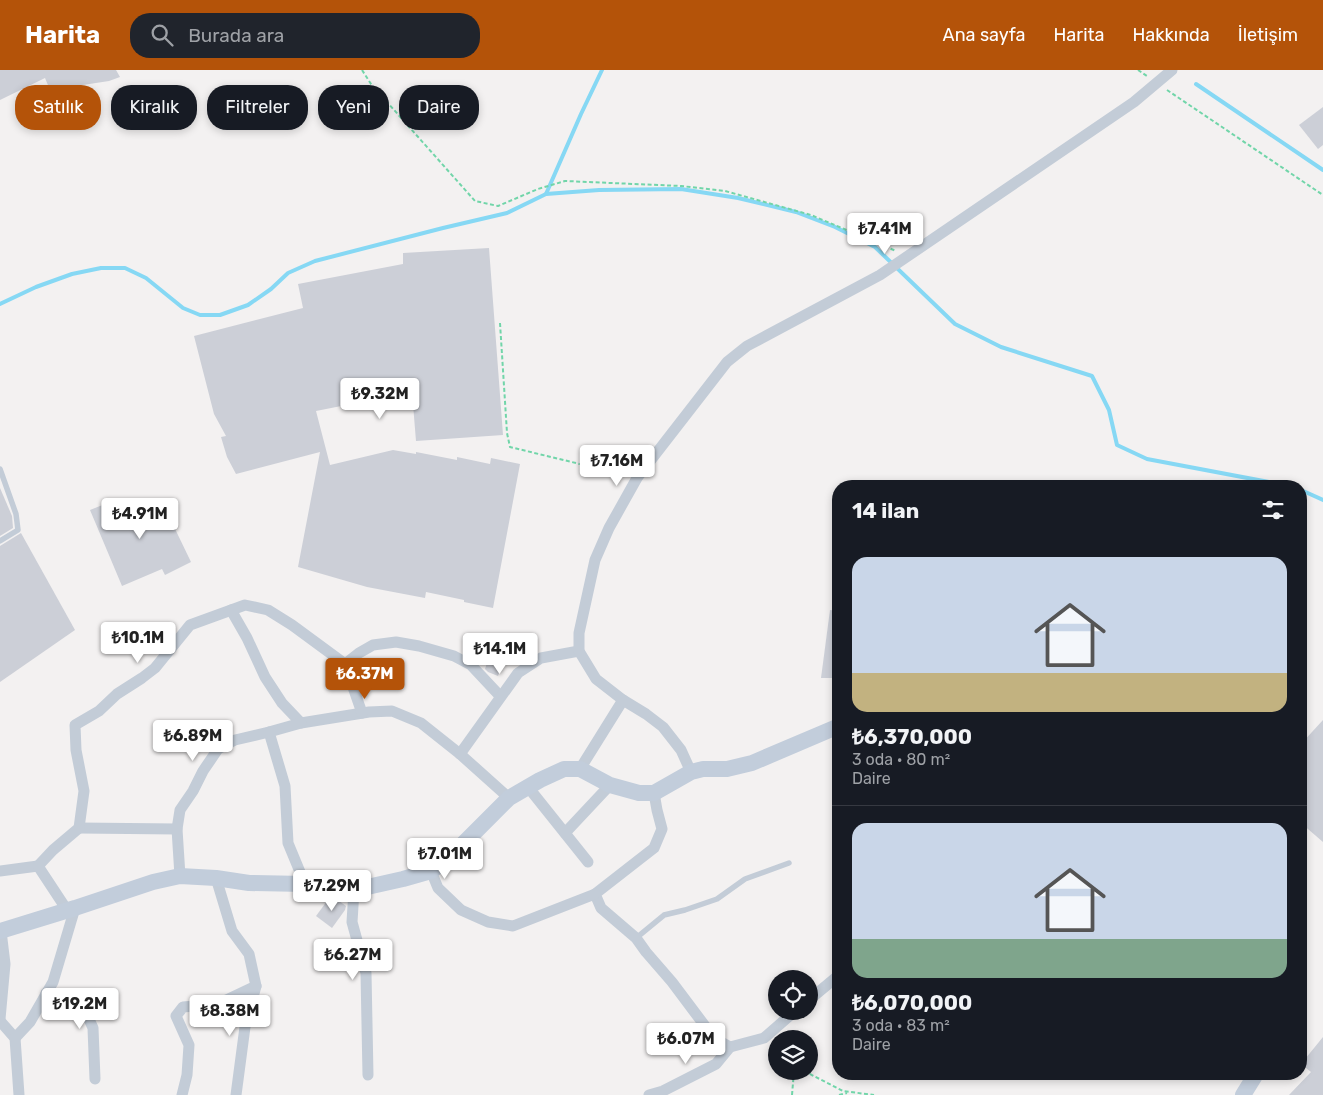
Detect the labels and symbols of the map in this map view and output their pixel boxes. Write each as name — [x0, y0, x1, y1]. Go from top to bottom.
pin: ₺7.41M — [844, 212, 926, 255]
pin: ₺9.32M — [339, 378, 421, 420]
pin: ₺7.16M — [576, 444, 658, 487]
pin: ₺4.91M — [99, 498, 181, 540]
pin: ₺10.1M — [97, 622, 179, 664]
pin: ₺14.1M — [459, 632, 541, 675]
pin: ₺6.37M — [324, 658, 406, 700]
pin: ₺6.89M — [152, 720, 234, 762]
pin: ₺7.01M — [404, 838, 486, 880]
pin: ₺7.29M — [291, 870, 373, 912]
pin: ₺6.27M — [312, 938, 394, 981]
pin: ₺19.2M — [39, 988, 121, 1030]
pin: ₺8.38M — [189, 994, 271, 1037]
pin: ₺6.07M — [645, 1022, 727, 1065]

